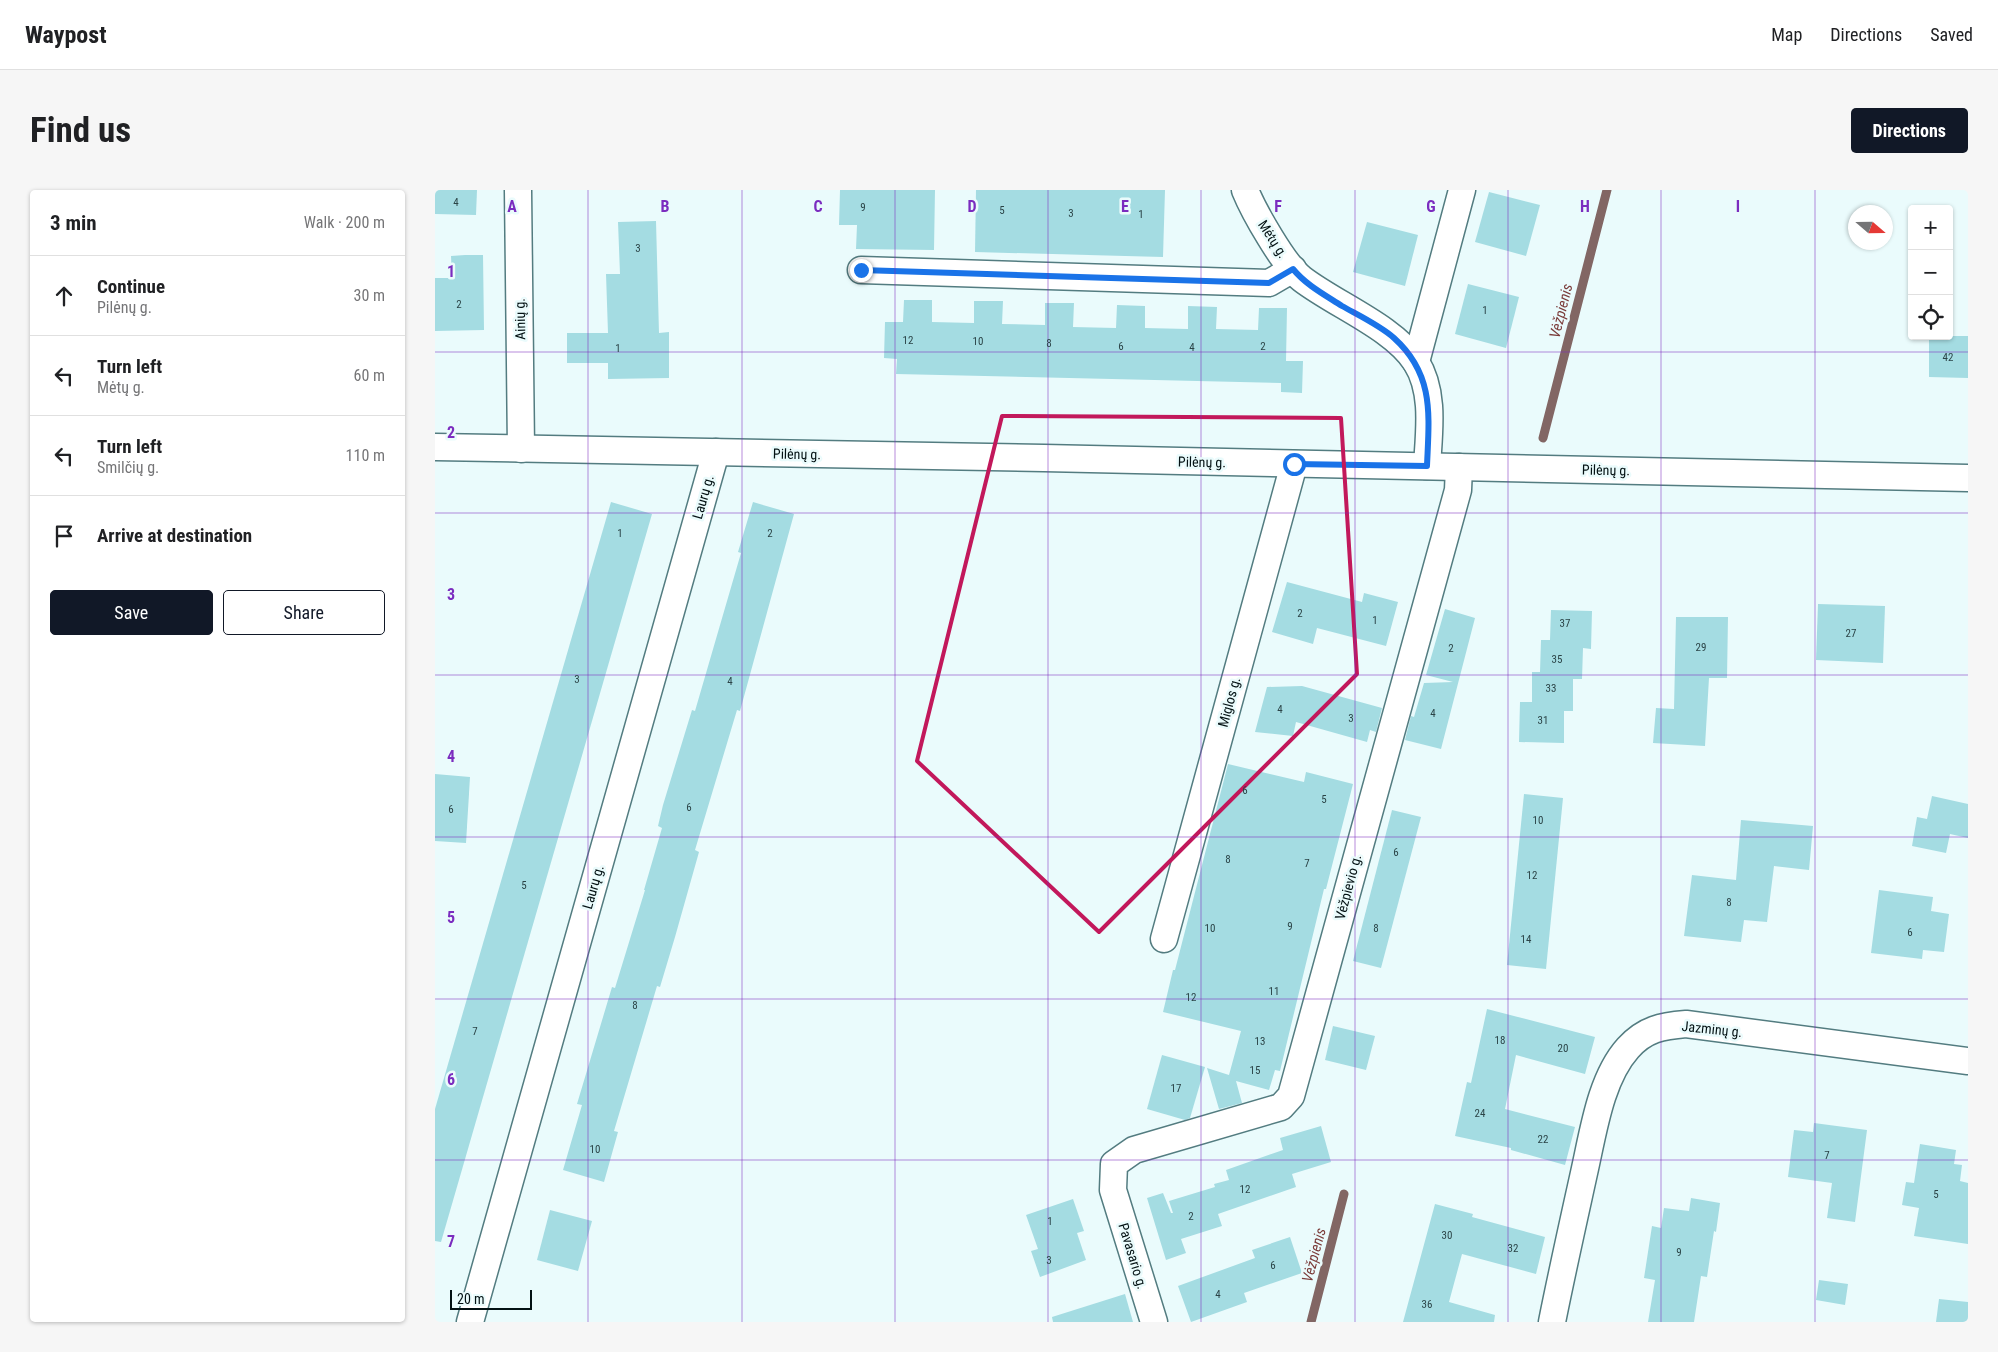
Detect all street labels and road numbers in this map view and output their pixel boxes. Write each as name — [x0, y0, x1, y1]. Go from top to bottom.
street label: Mėtų g. — [1255, 217, 1291, 261]
street label: Ainių g. — [512, 298, 528, 340]
street label: Pilėnų g. — [773, 446, 821, 462]
street label: Pilėnų g. — [1178, 454, 1226, 470]
street label: Pilėnų g. — [1582, 462, 1630, 478]
street label: Laurų g. — [689, 473, 717, 521]
street label: Miglos g. — [1215, 675, 1243, 729]
street label: Vėžpievio g. — [1332, 853, 1364, 921]
street label: Laurų g. — [579, 863, 607, 911]
street label: Jazminų g. — [1681, 1018, 1743, 1040]
street label: Pavasario g. — [1115, 1221, 1151, 1291]

